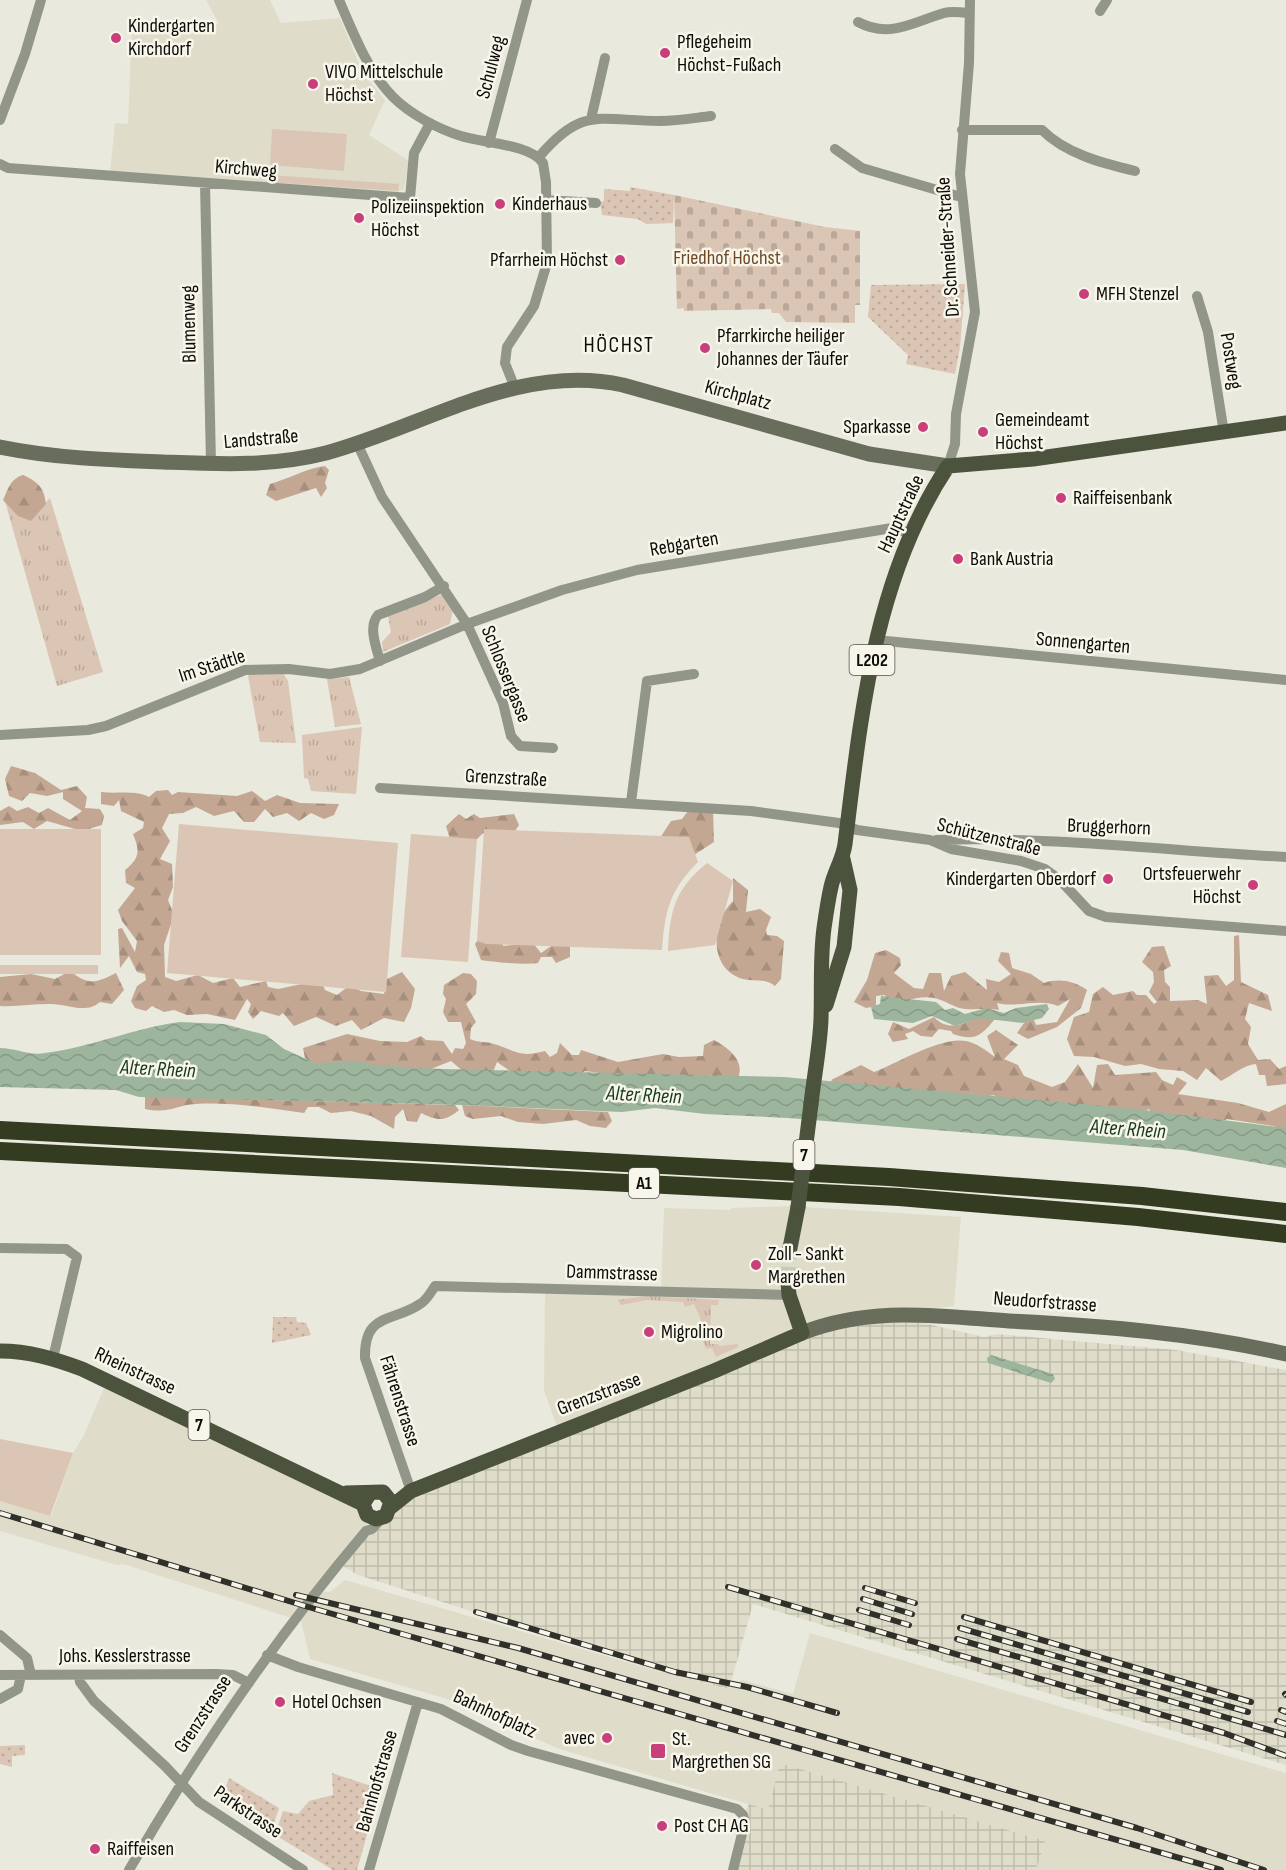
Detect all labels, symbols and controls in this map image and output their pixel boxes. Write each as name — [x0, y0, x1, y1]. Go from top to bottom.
place label: Kindergarten Kirchdorf — [128, 14, 215, 61]
place label: Pflegeheim Höchst-Fußach — [677, 30, 781, 77]
marker: Kindergarten Kirchdorf — [109, 31, 123, 45]
street label: Schulweg — [471, 33, 511, 101]
marker: Pflegeheim Höchst-Fußach — [658, 46, 672, 60]
place label: VIVO Mittelschule Höchst — [325, 60, 443, 107]
marker: VIVO Mittelschule Höchst — [306, 77, 320, 91]
street label: Kirchweg — [214, 154, 278, 184]
street label: Dr. Schneider-Straße — [931, 176, 965, 318]
place label: Kinderhaus — [512, 192, 587, 216]
place label: Polizeiinspektion Höchst — [371, 195, 484, 242]
marker: Kinderhaus — [493, 197, 507, 211]
marker: Polizeiinspektion Höchst — [352, 211, 366, 225]
park label: Friedhof Höchst — [673, 246, 781, 270]
place label: Pfarrheim Höchst — [490, 248, 608, 272]
marker: Pfarrheim Höchst — [613, 253, 627, 267]
place label: MFH Stenzel — [1096, 282, 1179, 306]
street label: Blumenweg — [176, 285, 202, 363]
marker: MFH Stenzel — [1077, 287, 1091, 301]
place label: Pfarrkirche heiliger Johannes der Täufer — [716, 324, 849, 371]
street label: Postweg — [1215, 331, 1247, 391]
district label: HÖCHST — [583, 332, 655, 359]
marker: Pfarrkirche heiliger Johannes der Täufer — [698, 341, 712, 355]
street label: Kirchplatz — [702, 375, 774, 415]
place label: Gemeindeamt Höchst — [995, 408, 1089, 455]
place label: Sparkasse — [843, 415, 911, 439]
marker: Sparkasse — [916, 420, 930, 434]
street label: Landstraße — [223, 424, 299, 454]
marker: Gemeindeamt Höchst — [976, 425, 990, 439]
street label: Hauptstraße — [873, 471, 929, 557]
place label: Raiffeisenbank — [1073, 486, 1173, 510]
marker: Raiffeisenbank — [1054, 491, 1068, 505]
street label: Rebgarten — [648, 526, 720, 562]
place label: Bank Austria — [970, 547, 1053, 571]
marker: Bank Austria — [951, 552, 965, 566]
street label: Schlossergasse — [476, 622, 536, 726]
street label: Sonnengarten — [1035, 627, 1131, 659]
street label: Im Städtle — [176, 644, 248, 688]
road number: L202 — [850, 645, 894, 675]
street label: Grenzstraße — [464, 764, 548, 792]
street label: Schützenstraße — [935, 813, 1043, 861]
street label: Bruggerhorn — [1067, 814, 1151, 840]
place label: Ortsfeuerwehr Höchst — [1143, 862, 1241, 909]
place label: Kindergarten Oberdorf — [946, 867, 1096, 891]
marker: Kindergarten Oberdorf — [1101, 872, 1115, 886]
marker: Ortsfeuerwehr Höchst — [1246, 878, 1260, 892]
water label: Alter Rhein — [119, 1054, 197, 1083]
water label: Alter Rhein — [605, 1080, 683, 1109]
water label: Alter Rhein — [1088, 1114, 1167, 1144]
road number: 7 — [794, 1140, 814, 1170]
road number: A1 — [629, 1168, 659, 1198]
place label: Zoll - Sankt Margrethen — [768, 1242, 845, 1289]
marker: Zoll - Sankt Margrethen — [749, 1258, 763, 1272]
street label: Dammstrasse — [566, 1259, 658, 1287]
street label: Neudorfstrasse — [992, 1286, 1098, 1318]
place label: Migrolino — [661, 1320, 723, 1344]
marker: Migrolino — [642, 1325, 656, 1339]
street label: Rheinstrasse — [91, 1342, 179, 1400]
street label: Fährenstrasse — [374, 1353, 426, 1449]
street label: Grenzstrasse — [554, 1367, 644, 1421]
road number: 7 — [188, 1410, 210, 1440]
street label: Johs. Kesslerstrasse — [58, 1644, 191, 1668]
street label: Grenzstrasse — [169, 1671, 237, 1757]
street label: Bahnhofplatz — [449, 1684, 541, 1744]
place label: Hotel Ochsen — [292, 1690, 382, 1714]
marker: Hotel Ochsen — [273, 1695, 287, 1709]
place label: avec — [564, 1726, 595, 1750]
street label: Bahnhofstrasse — [351, 1727, 403, 1835]
place label: St. Margrethen SG — [672, 1727, 771, 1774]
marker: avec — [600, 1731, 614, 1745]
marker: St. Margrethen SG — [649, 1742, 667, 1760]
street label: Parkstrasse — [209, 1780, 287, 1844]
place label: Post CH AG — [674, 1814, 749, 1838]
marker: Post CH AG — [655, 1819, 669, 1833]
place label: Raiffeisen — [107, 1837, 174, 1861]
marker: Raiffeisen — [88, 1842, 102, 1856]

